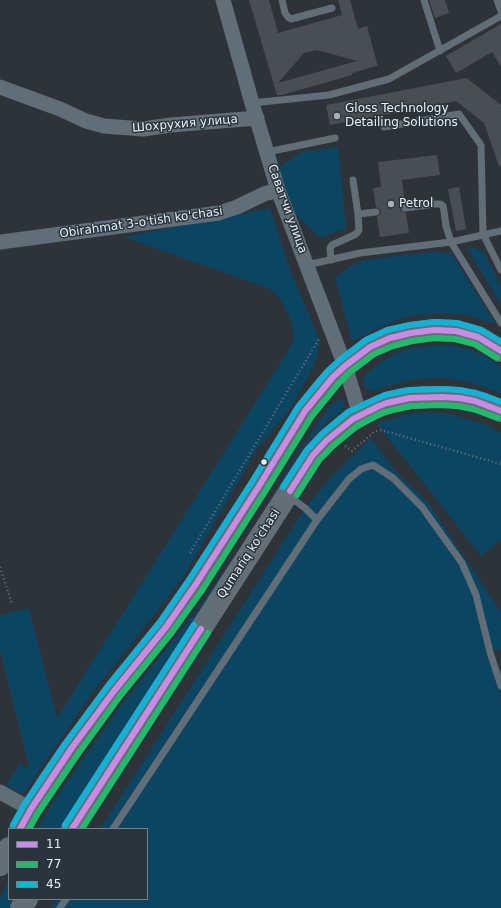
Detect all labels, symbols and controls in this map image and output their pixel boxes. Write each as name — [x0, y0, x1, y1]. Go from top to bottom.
place label: Gloss Technology Detailing Solutions — [345, 102, 458, 130]
marker: Gloss Technology Detailing Solutions — [332, 111, 342, 121]
street label: Шохрухия улица — [132, 112, 238, 136]
street label: Саватчи улица — [264, 162, 310, 256]
place label: Petrol — [399, 197, 433, 211]
marker: Petrol — [386, 199, 396, 209]
street label: Obirahmat 3-o'tish ko'chasi — [58, 204, 224, 242]
unlabelled marker — [259, 457, 269, 467]
street label: Qumariq ko'chasi — [215, 506, 283, 602]
legend — [8, 828, 148, 900]
text: 11 — [46, 837, 61, 851]
text: 77 — [46, 857, 61, 871]
text: 45 — [46, 877, 61, 891]

